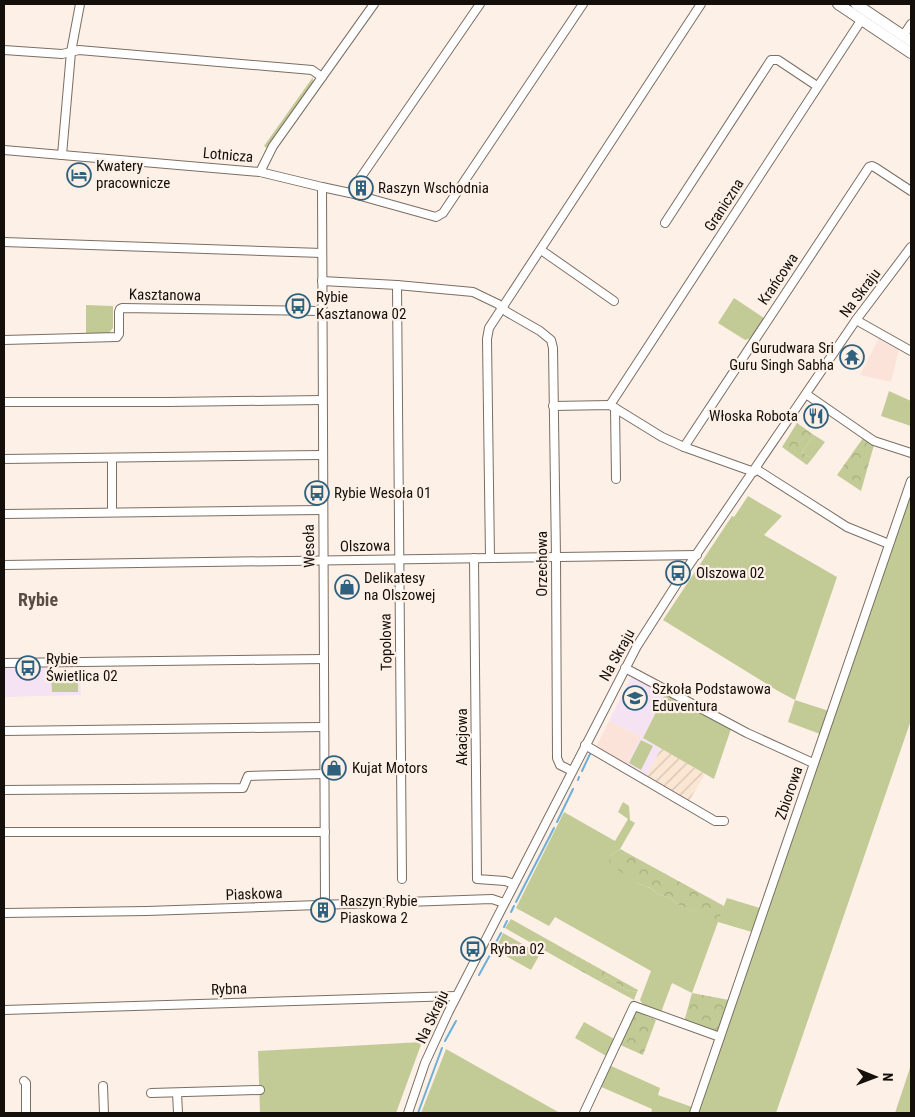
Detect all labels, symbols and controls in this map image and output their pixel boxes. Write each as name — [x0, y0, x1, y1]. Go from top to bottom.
street label: Lotnicza — [202, 144, 254, 166]
place label: Kwatery pracownicze — [96, 157, 170, 192]
hotel icon: Kwatery pracownicze — [66, 162, 92, 188]
building icon: Raszyn Wschodnia — [348, 175, 374, 201]
street label: Graniczna — [700, 175, 748, 235]
place label: Raszyn Wschodnia — [378, 179, 489, 197]
street label: Krańcowa — [754, 250, 802, 308]
street label: Na Skraju — [836, 265, 884, 321]
street label: Kasztanowa — [129, 285, 201, 305]
place label: Rybie Kasztanowa 02 — [316, 288, 406, 323]
bus stop icon: Rybie Kasztanowa 02 — [285, 293, 311, 319]
place label: Gurudwara Sri Guru Singh Sabha — [729, 339, 834, 374]
temple icon: Gurudwara Sri Guru Singh Sabha — [839, 344, 865, 370]
restaurant icon: Włoska Robota — [803, 403, 829, 429]
place label: Włoska Robota — [709, 407, 798, 425]
bus stop icon: Rybie Wesoła 01 — [304, 480, 330, 506]
place label: Rybie Wesoła 01 — [334, 484, 431, 502]
street label: Wesoła — [300, 524, 318, 568]
street label: Orzechowa — [533, 531, 551, 597]
street label: Olszowa — [340, 537, 390, 555]
bus stop icon: Olszowa 02 — [665, 560, 691, 586]
place label: Olszowa 02 — [696, 564, 764, 582]
place label: Delikatesy na Olszowej — [364, 569, 435, 604]
shop icon: Delikatesy na Olszowej — [334, 574, 360, 600]
district label: Rybie — [18, 589, 58, 610]
street label: Topolowa — [377, 613, 395, 671]
street label: Na Skraju — [595, 626, 639, 684]
place label: Rybie Świetlica 02 — [46, 650, 118, 685]
bus stop icon: Rybie Świetlica 02 — [15, 655, 41, 681]
place label: Szkoła Podstawowa Eduventura — [652, 680, 771, 715]
school or university icon: Szkoła Podstawowa Eduventura — [622, 685, 648, 711]
street label: Akacjowa — [453, 708, 471, 766]
shop icon: Kujat Motors — [321, 755, 347, 781]
place label: Kujat Motors — [352, 759, 428, 777]
street label: Zbiorowa — [772, 764, 806, 822]
street label: Piaskowa — [225, 884, 283, 904]
place label: Raszyn Rybie Piaskowa 2 — [340, 892, 418, 927]
building icon: Raszyn Rybie Piaskowa 2 — [310, 897, 336, 923]
bus stop icon: Rybna 02 — [460, 936, 486, 962]
place label: Rybna 02 — [490, 940, 544, 958]
street label: Rybna — [211, 979, 247, 999]
street label: Na Skraju — [412, 988, 452, 1046]
north arrow — [850, 1052, 900, 1102]
text: N — [880, 1073, 896, 1082]

